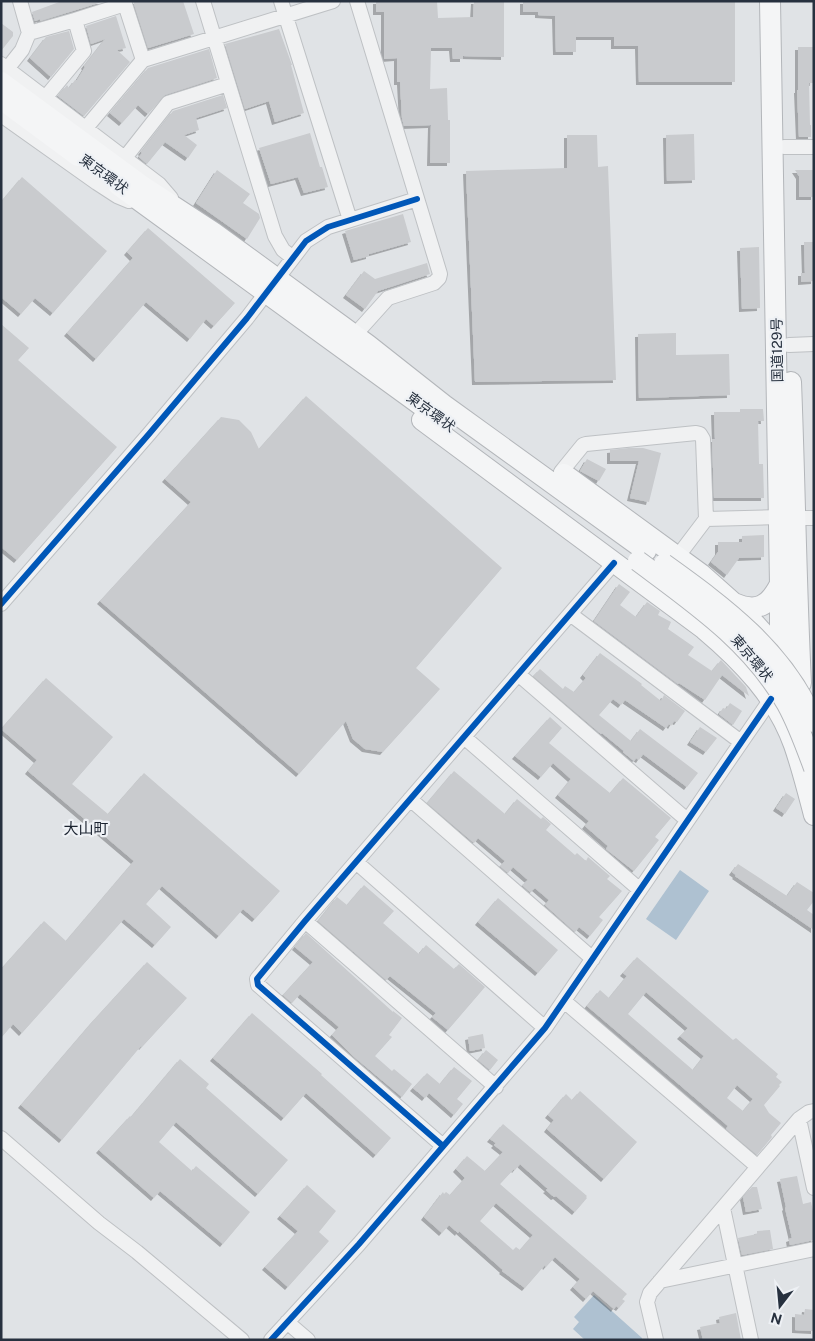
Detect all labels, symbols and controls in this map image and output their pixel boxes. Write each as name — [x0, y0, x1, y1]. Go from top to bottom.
street label: 東京環状 — [77, 151, 131, 197]
street label: 国道129号 — [768, 317, 786, 383]
street label: 東京環状 — [404, 389, 458, 435]
street label: 東京環状 — [728, 631, 776, 685]
district label: 大山町 — [63, 820, 109, 837]
north arrow — [755, 1281, 805, 1331]
text: N — [769, 1309, 784, 1328]

